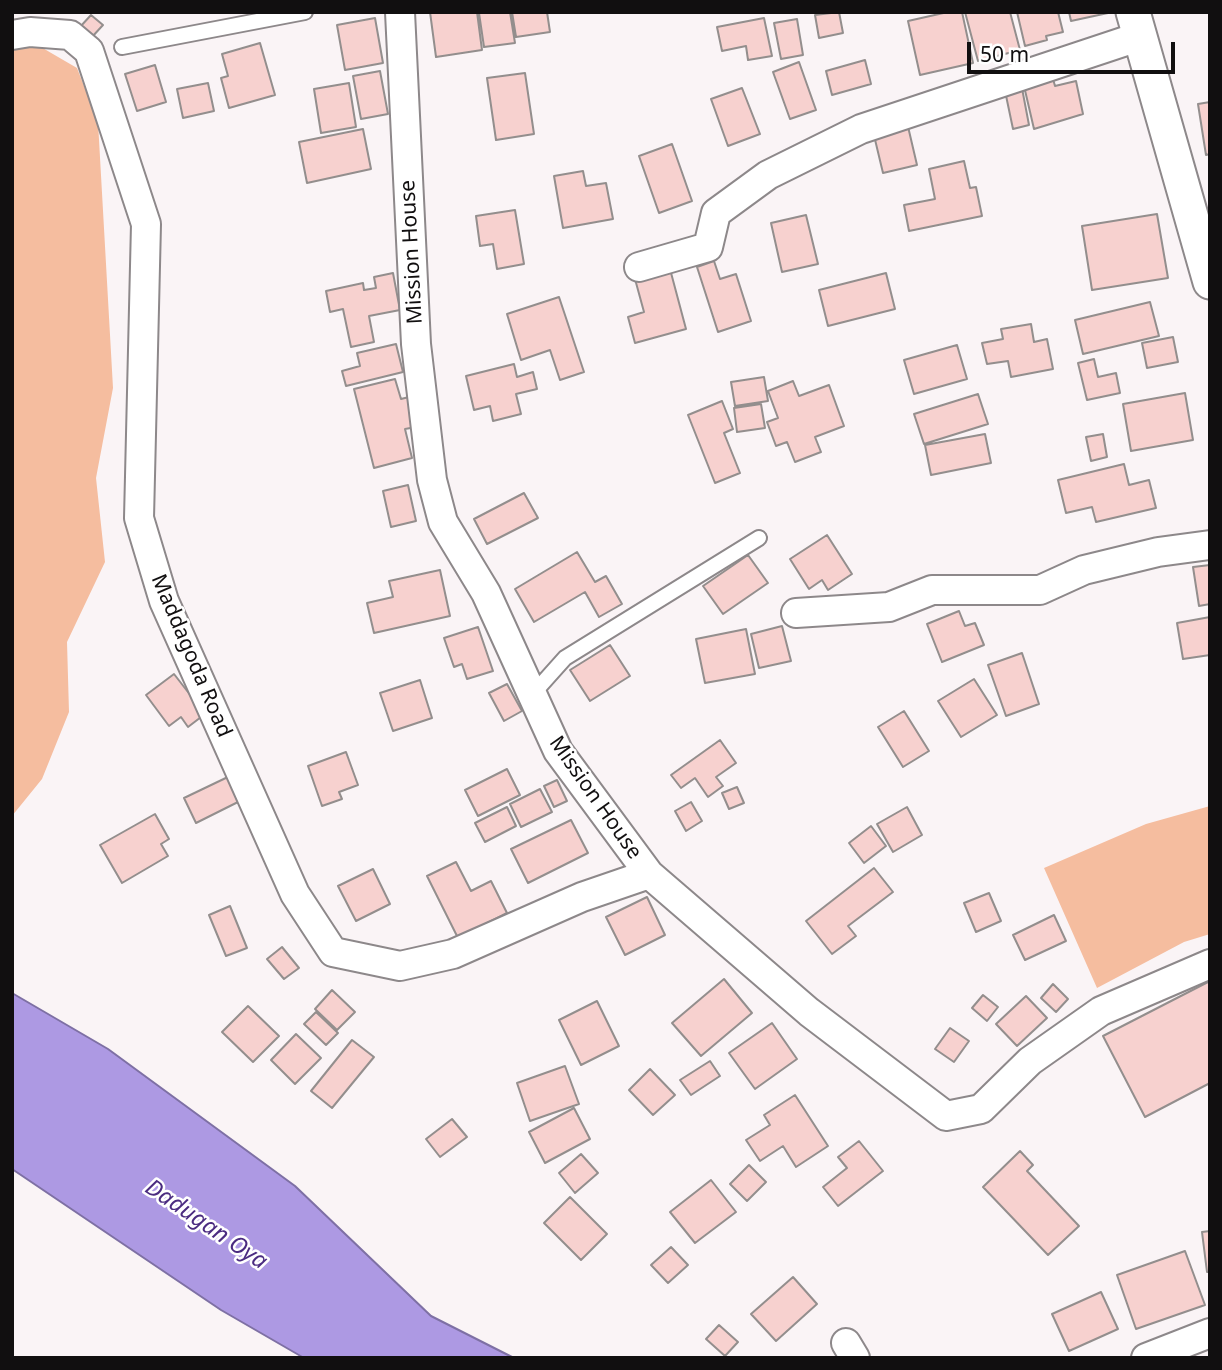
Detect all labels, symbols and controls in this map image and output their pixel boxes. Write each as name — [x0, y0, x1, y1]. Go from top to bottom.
scale bar — [970, 28, 1178, 72]
text: 50 m — [980, 40, 1029, 68]
street label: Mission House — [396, 179, 428, 325]
street label: Maddagoda Road — [145, 571, 237, 741]
street label: Mission House — [543, 732, 647, 864]
water label: Dadugan Oya — [140, 1174, 272, 1276]

